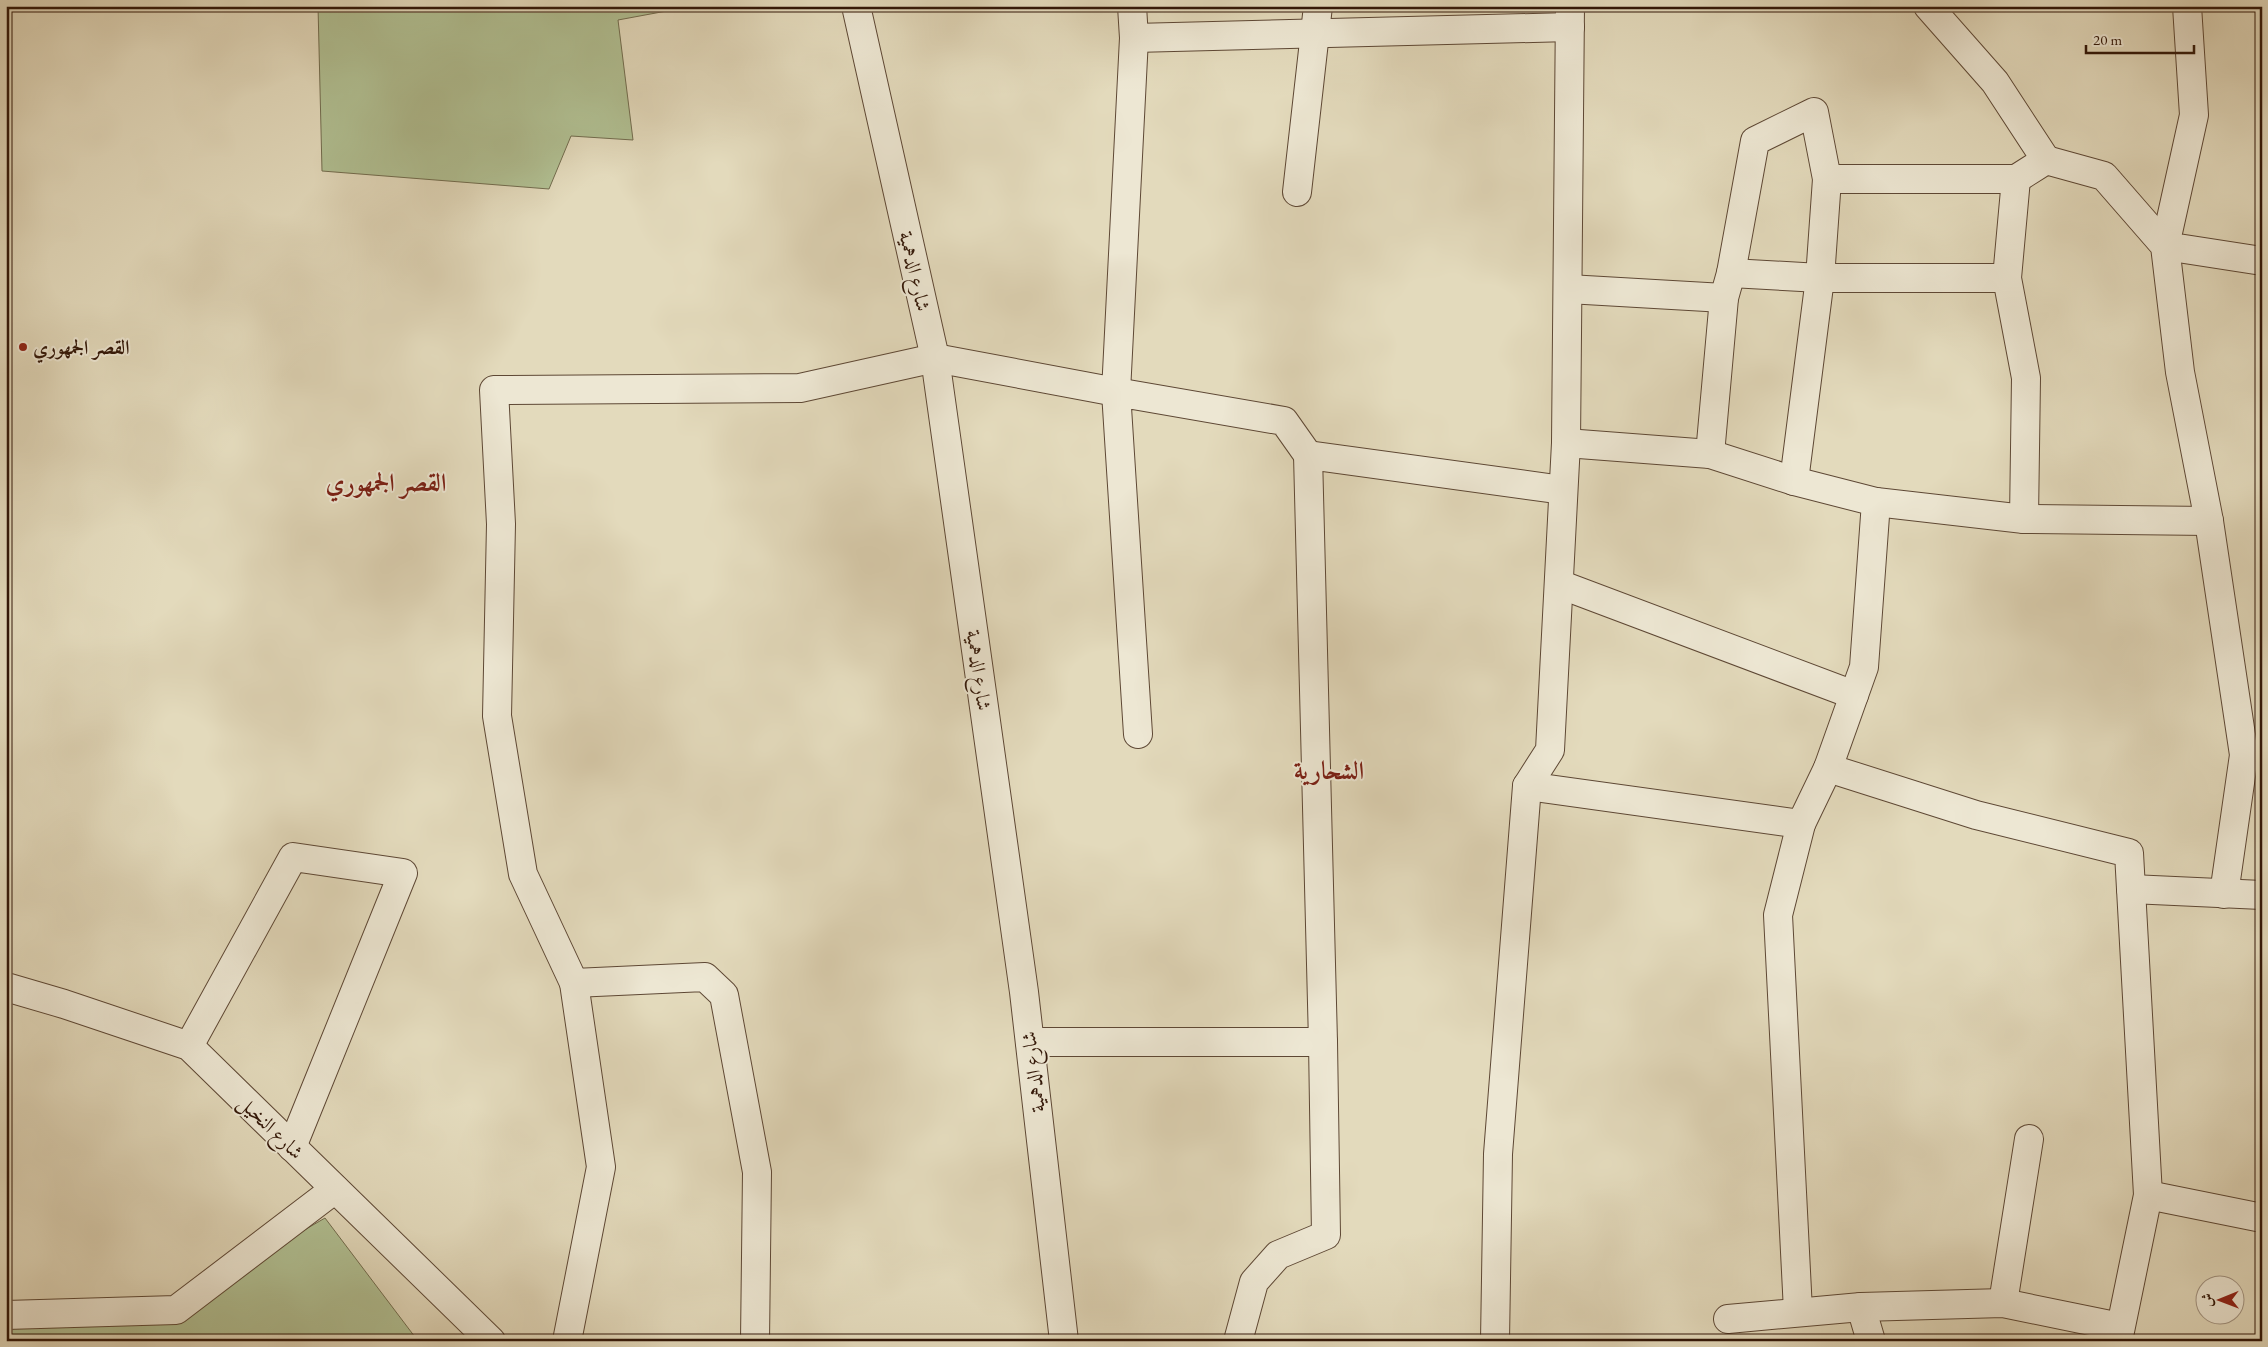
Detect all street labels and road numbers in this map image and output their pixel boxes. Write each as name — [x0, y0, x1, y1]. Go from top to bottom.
street label: شارع الدهمية — [888, 228, 937, 315]
street label: شارع الدهمية — [956, 628, 998, 713]
street label: شارع الدهمية — [1015, 1029, 1056, 1114]
street label: شارع النخيل — [229, 1089, 309, 1168]

